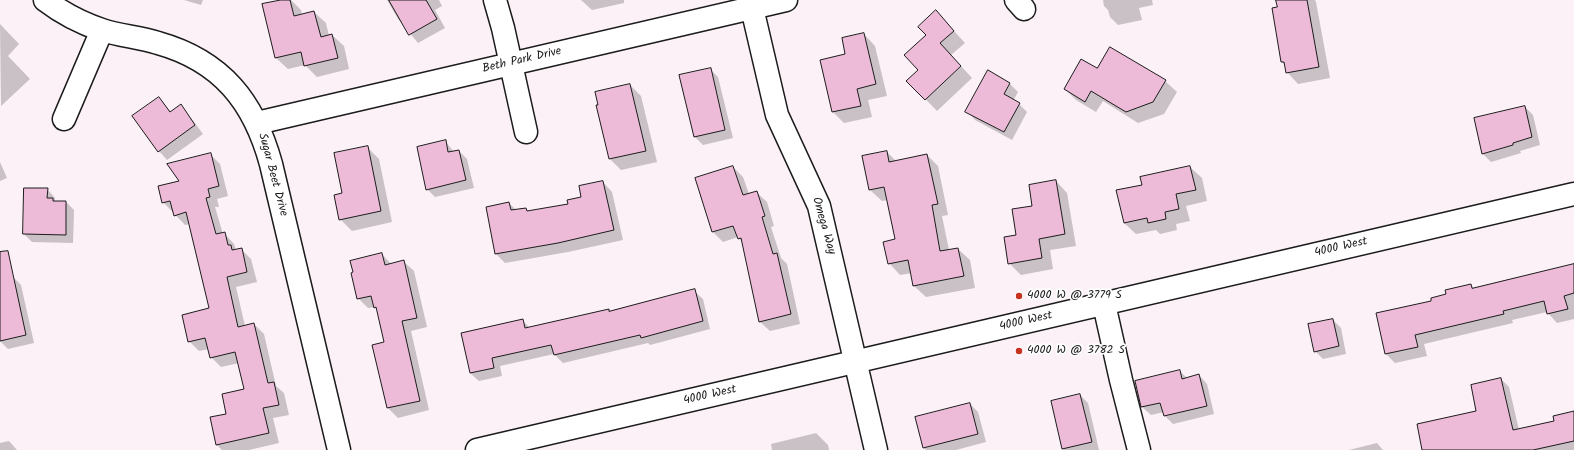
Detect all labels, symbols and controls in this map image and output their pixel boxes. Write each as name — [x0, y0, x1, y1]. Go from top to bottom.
street label: Beth Park Drive — [481, 45, 563, 77]
street label: Sugar Beet Drive — [254, 132, 290, 218]
street label: Omega Way — [808, 196, 838, 256]
street label: 4000 West — [1313, 235, 1369, 261]
place label: 4000 W @ 3779 S — [1027, 289, 1122, 303]
marker: 4000 W @ 3779 S — [1014, 291, 1024, 301]
street label: 4000 West — [998, 309, 1054, 335]
place label: 4000 W @ 3782 S — [1027, 344, 1125, 358]
marker: 4000 W @ 3782 S — [1014, 346, 1024, 356]
street label: 4000 West — [682, 383, 738, 409]

